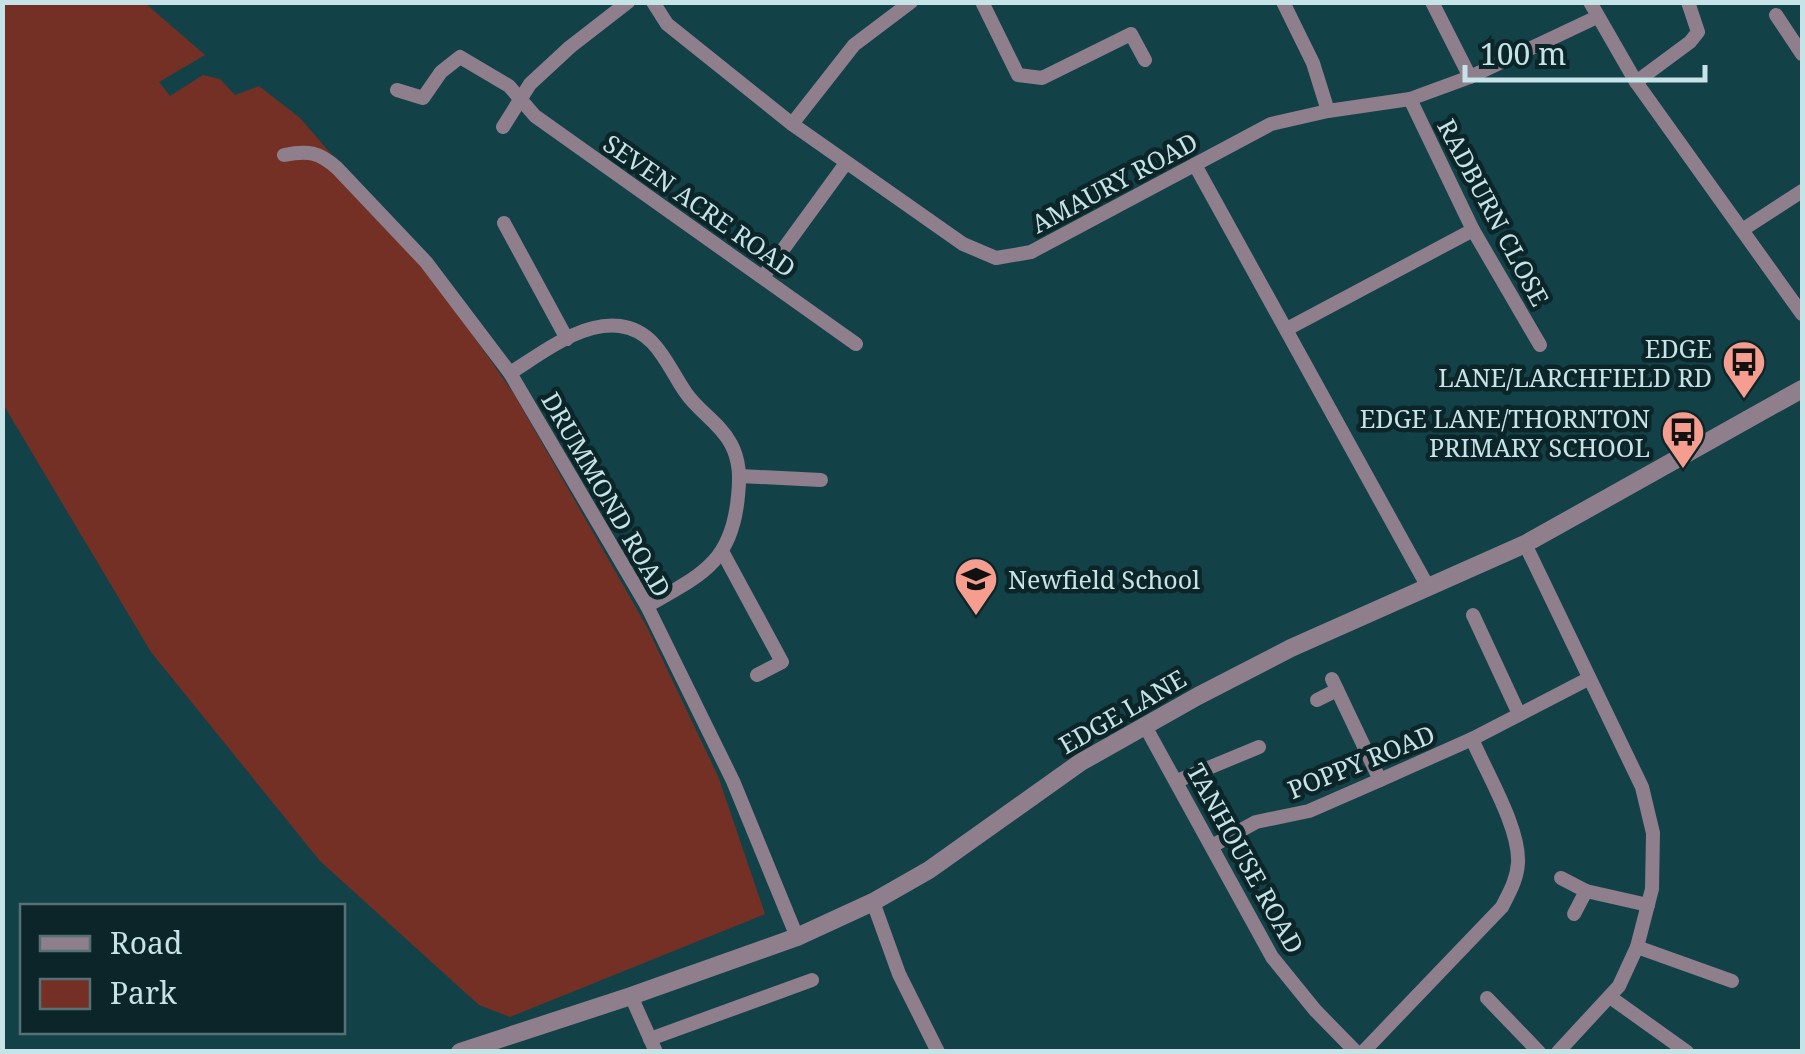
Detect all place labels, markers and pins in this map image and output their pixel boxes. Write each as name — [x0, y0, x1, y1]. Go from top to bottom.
place label: EDGE LANE/LARCHFIELD RD — [1438, 331, 1712, 394]
bus stop icon: EDGE LANE/LARCHFIELD RD — [1721, 339, 1767, 400]
place label: EDGE LANE/THORNTON PRIMARY SCHOOL — [1360, 401, 1650, 464]
bus stop icon: EDGE LANE/THORNTON PRIMARY SCHOOL — [1660, 409, 1706, 470]
school or university icon: Newfield School — [953, 556, 999, 617]
place label: Newfield School — [1008, 562, 1200, 596]

